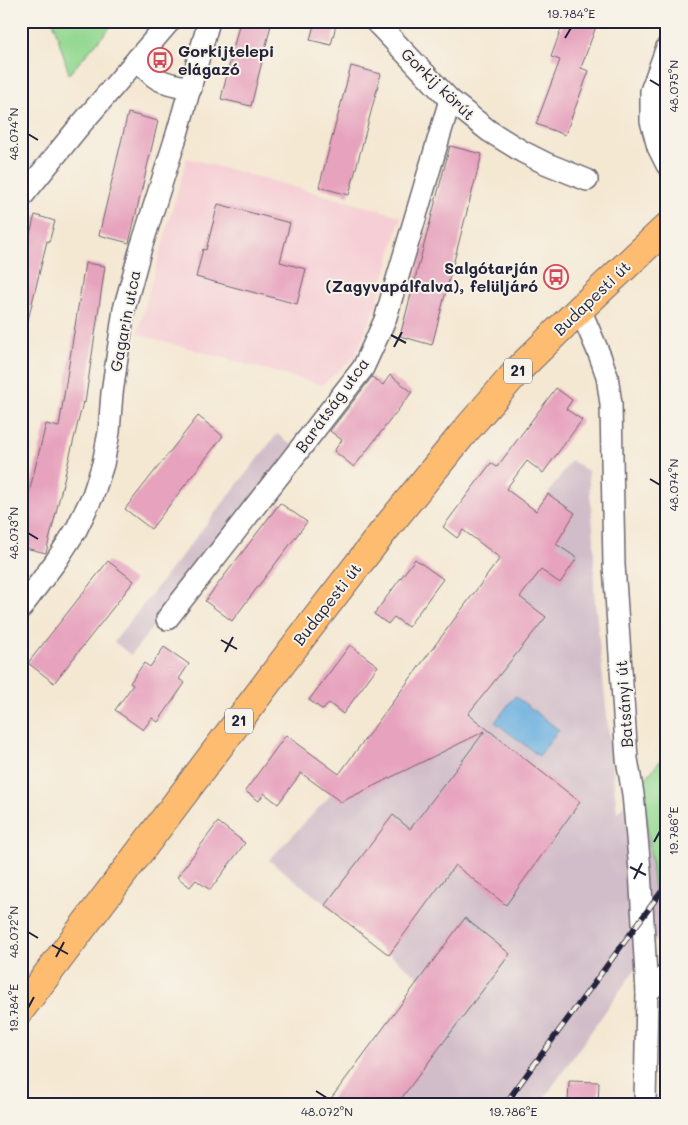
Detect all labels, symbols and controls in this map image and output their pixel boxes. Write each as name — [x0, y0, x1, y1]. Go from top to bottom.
text: 19.784°E — [547, 5, 595, 21]
place label: Gorkijtelepi elágazó — [178, 40, 274, 79]
street label: Gorkij körút — [397, 43, 480, 124]
bus stop icon: Gorkijtelepi elágazó — [147, 47, 173, 73]
text: 48.075°N — [665, 60, 681, 112]
text: 48.074°N — [5, 108, 21, 160]
street label: Budapesti út — [549, 256, 635, 340]
place label: Salgótarján (Zagyvapálfalva), felüljáró — [326, 257, 538, 296]
bus stop icon: Salgótarján (Zagyvapálfalva), felüljáró — [543, 264, 569, 290]
street label: Gagarin utca — [104, 268, 145, 374]
street label: Barátság utca — [290, 353, 373, 456]
road number: 21 — [504, 358, 532, 384]
text: 48.074°N — [665, 459, 681, 511]
text: 48.073°N — [5, 507, 21, 559]
street label: Budapesti út — [288, 558, 365, 649]
street label: Batsányi út — [610, 660, 637, 749]
road number: 21 — [225, 708, 253, 734]
text: 19.786°E — [665, 807, 681, 855]
text: 48.072°N — [5, 906, 21, 958]
text: 19.784°E — [5, 984, 21, 1032]
text: 48.072°N — [301, 1103, 353, 1119]
text: 19.786°E — [489, 1103, 537, 1119]

